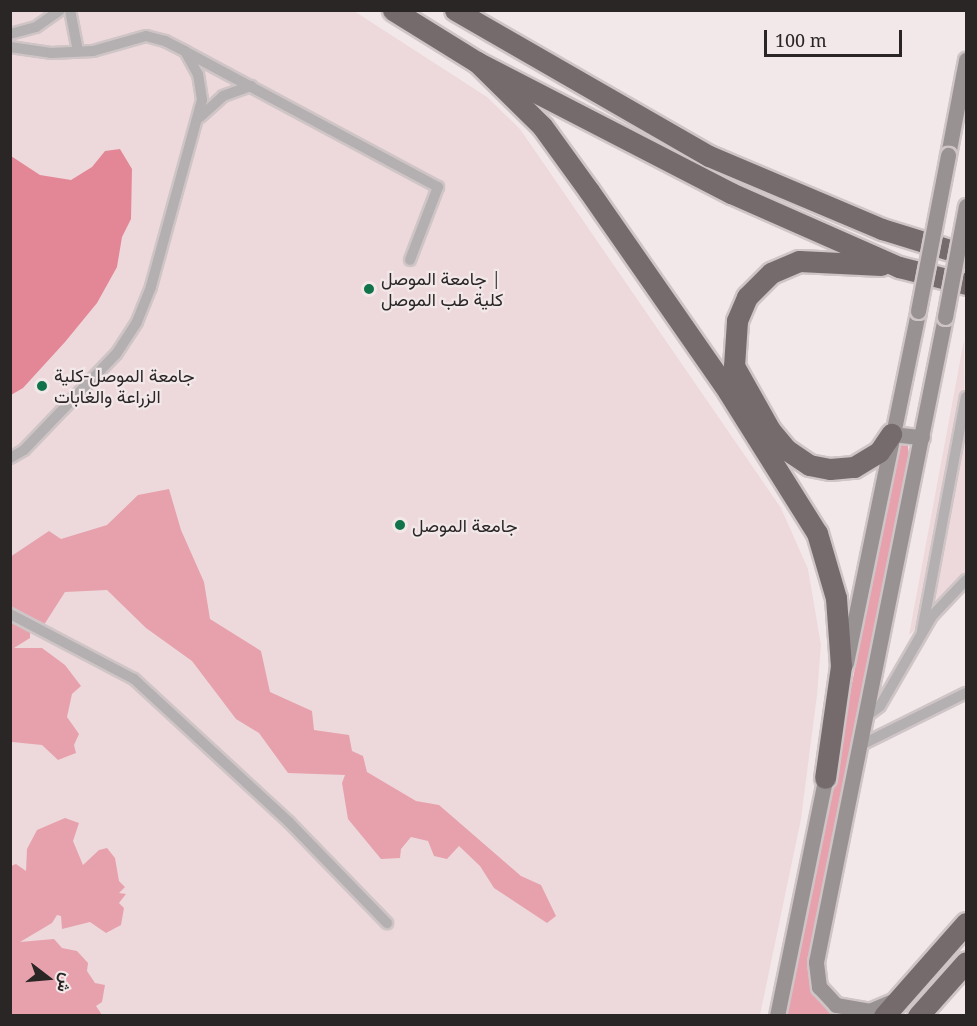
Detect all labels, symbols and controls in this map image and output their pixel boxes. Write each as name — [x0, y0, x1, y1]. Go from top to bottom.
scale bar — [767, 18, 905, 56]
text: 100 m — [775, 28, 827, 52]
place label: جامعة الموصل | كلية طب الموصل — [381, 268, 503, 310]
marker: جامعة الموصل | كلية طب الموصل — [362, 282, 376, 296]
place label: جامعة الموصل-كلية الزراعة والغابات — [54, 365, 195, 407]
marker: جامعة الموصل-كلية الزراعة والغابات — [35, 379, 49, 393]
place label: جامعة الموصل — [412, 514, 517, 536]
marker: جامعة الموصل — [393, 518, 407, 532]
north arrow — [18, 948, 78, 1008]
text: ش — [52, 971, 79, 995]

